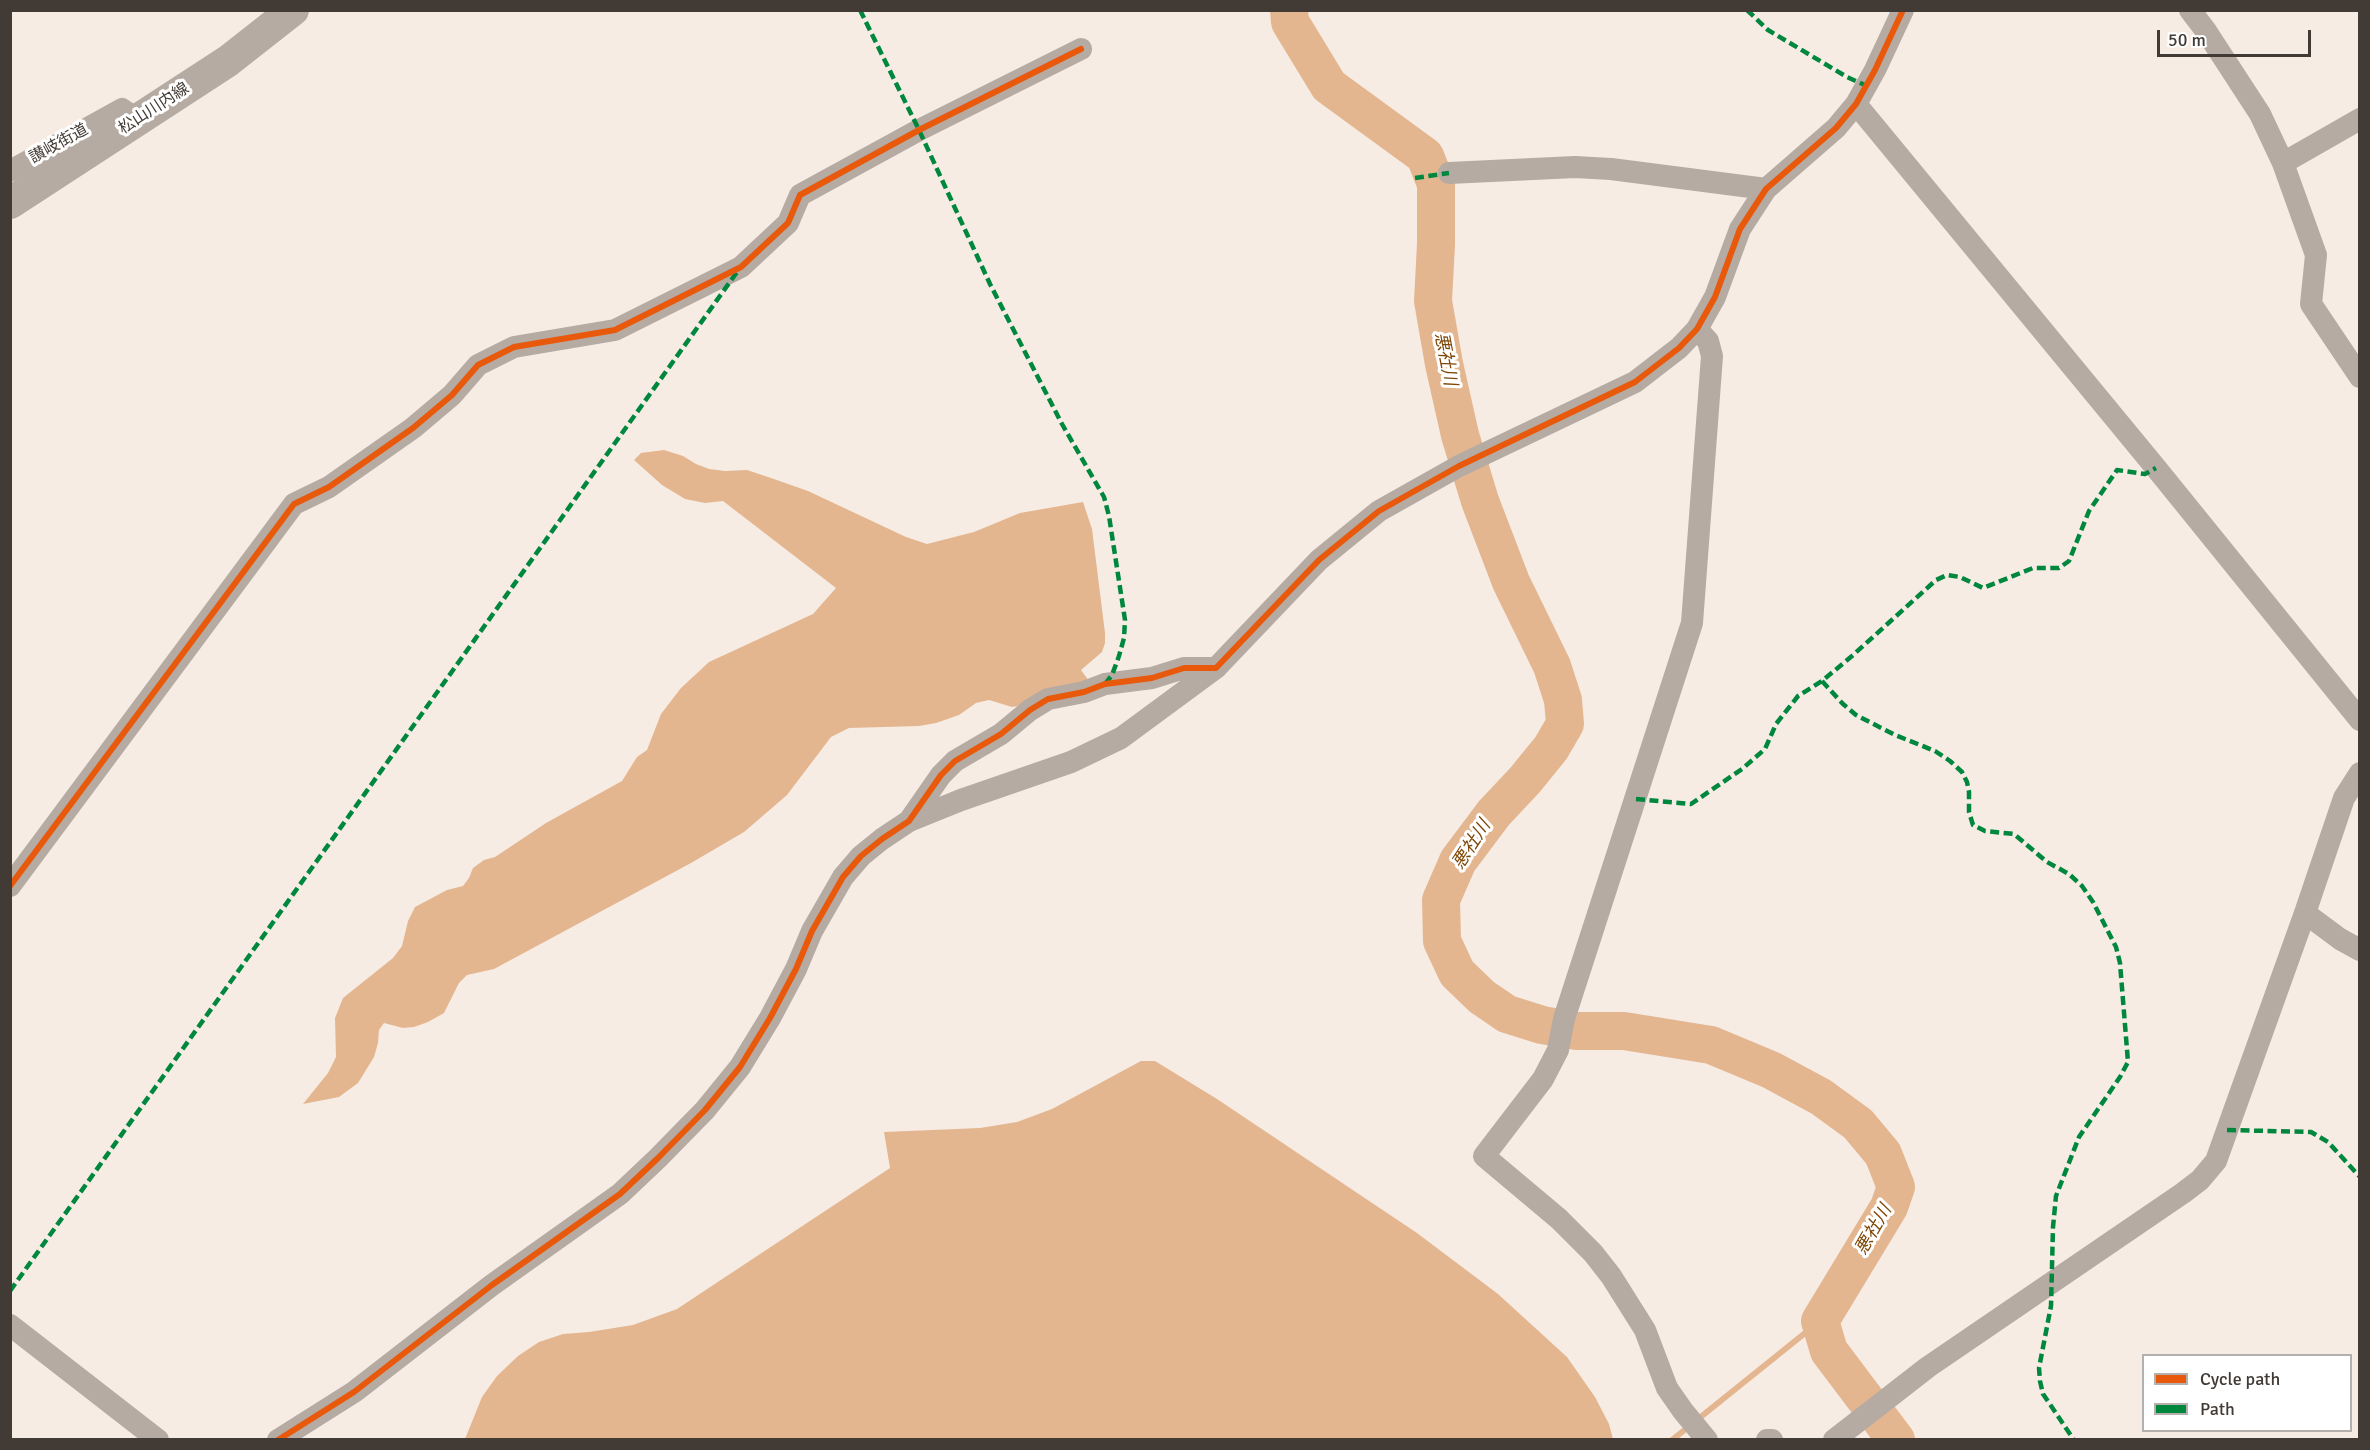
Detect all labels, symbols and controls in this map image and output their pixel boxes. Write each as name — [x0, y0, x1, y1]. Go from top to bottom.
scale bar — [2160, 18, 2314, 56]
text: 50 m — [2168, 29, 2206, 51]
street label: 松山川内線 — [115, 79, 193, 139]
street label: 讃岐街道 — [26, 120, 92, 168]
water label: 悪社川 — [1429, 330, 1461, 388]
water label: 悪社川 — [1448, 816, 1496, 874]
water label: 悪社川 — [1851, 1201, 1897, 1259]
legend — [2142, 1354, 2352, 1432]
text: Cycle path — [2200, 1368, 2280, 1390]
text: Path — [2200, 1398, 2235, 1420]

